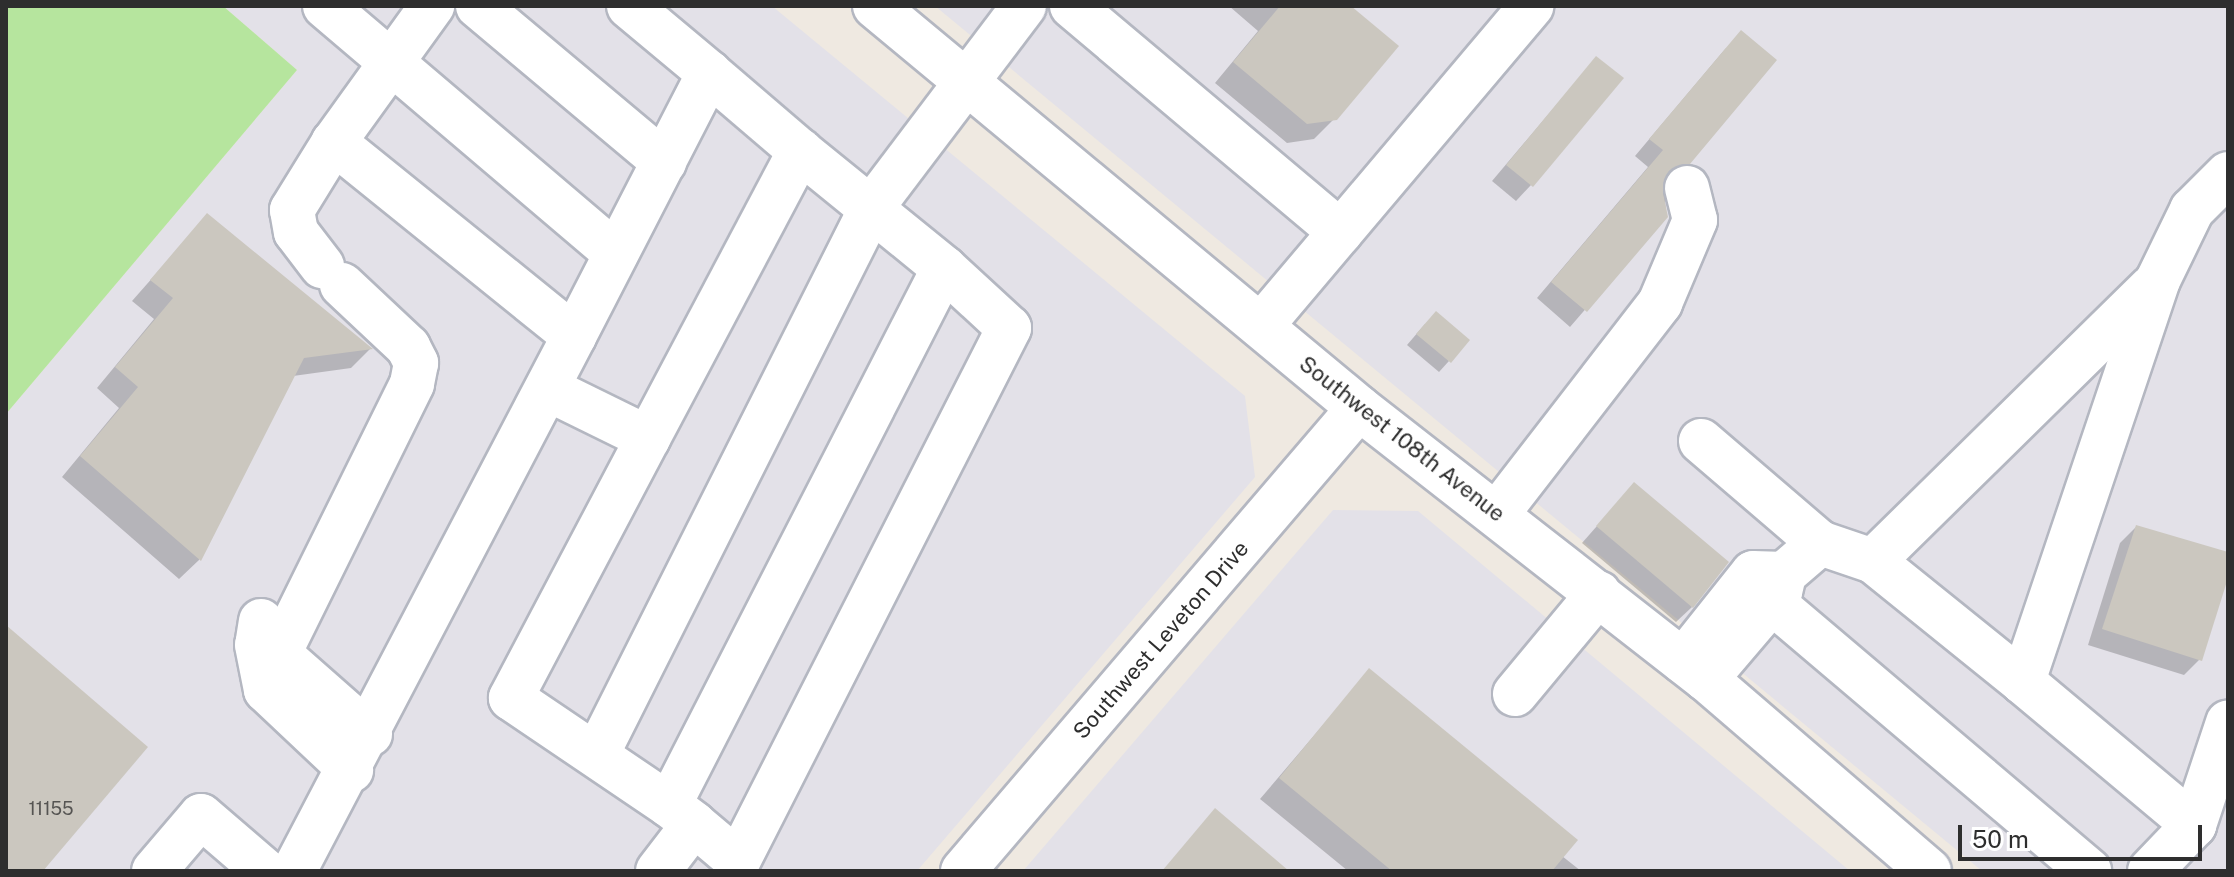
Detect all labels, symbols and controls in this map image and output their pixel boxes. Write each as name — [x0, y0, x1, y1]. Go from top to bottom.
street label: Southwest 108th Avenue — [1294, 351, 1510, 527]
street label: Southwest Leveton Drive — [1068, 536, 1254, 744]
house number: 11155 — [28, 798, 74, 820]
scale bar — [1962, 809, 2206, 859]
text: 50 m — [1972, 825, 2029, 853]

